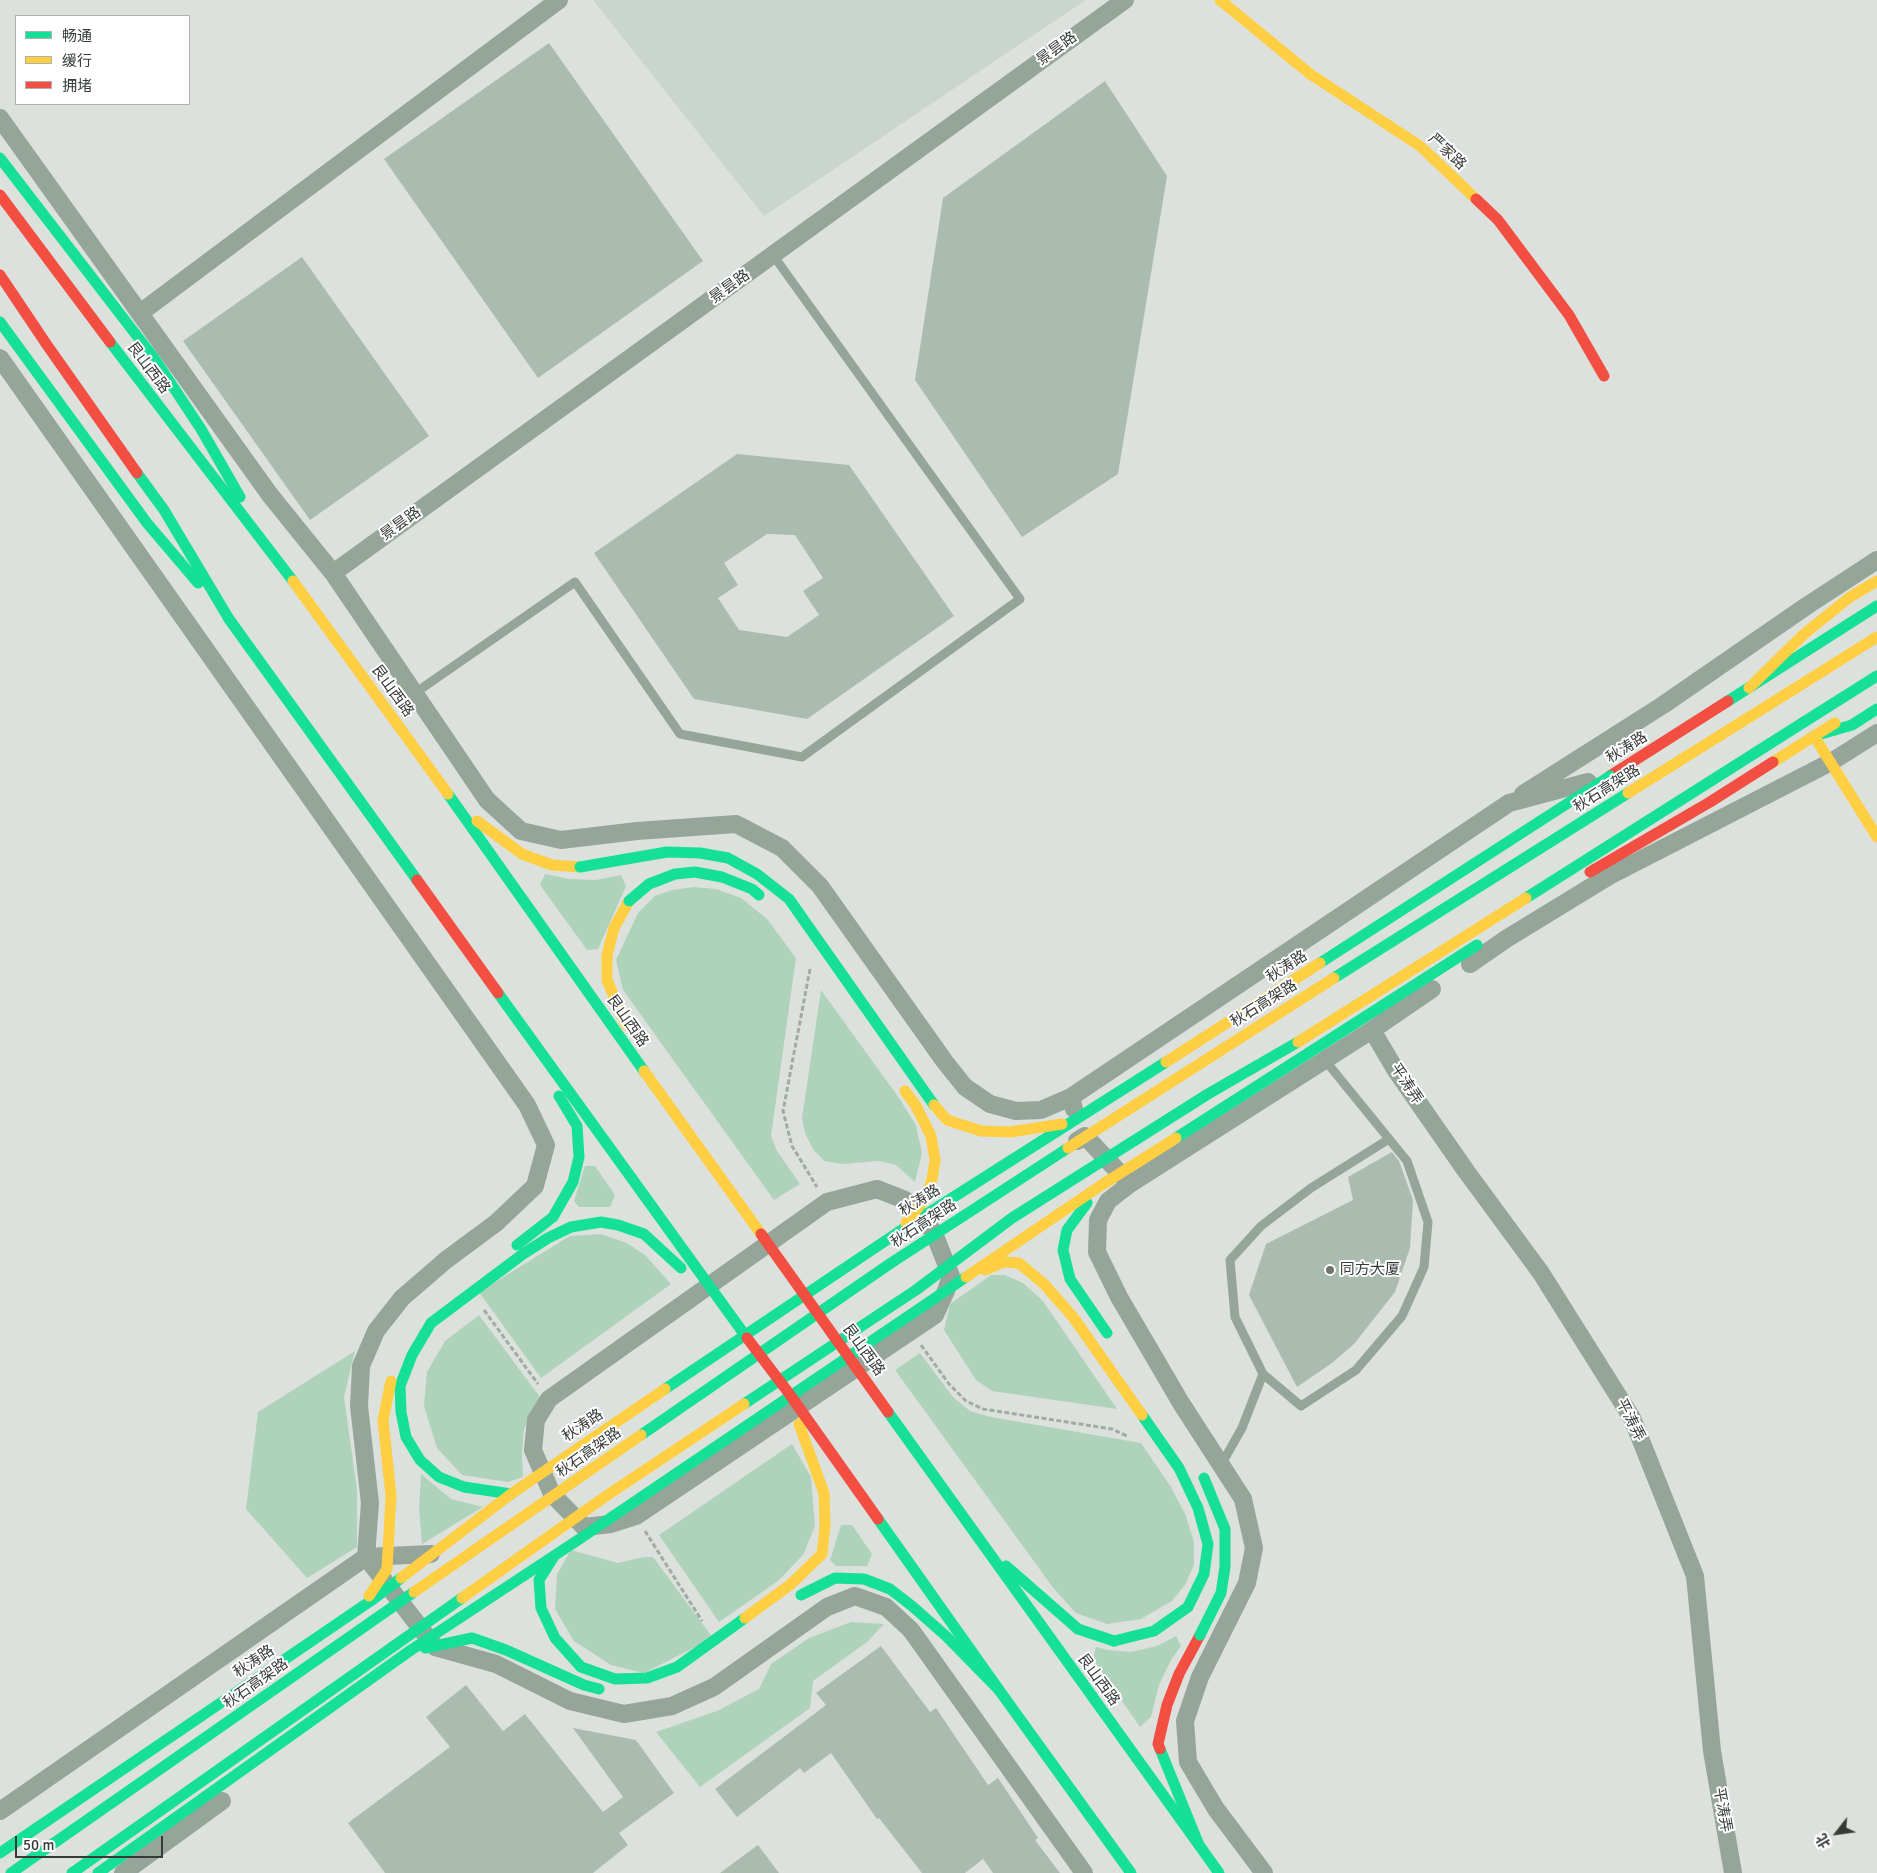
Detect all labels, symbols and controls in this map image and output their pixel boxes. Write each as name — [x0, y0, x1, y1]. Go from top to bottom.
legend — [15, 15, 190, 105]
text: 畅通 — [62, 27, 92, 45]
street label: 景昙路 — [1034, 28, 1080, 70]
text: 缓行 — [62, 52, 92, 70]
text: 拥堵 — [62, 77, 92, 95]
street label: 严家路 — [1424, 130, 1470, 174]
street label: 景昙路 — [707, 266, 753, 308]
street label: 艮山西路 — [123, 339, 173, 397]
street label: 景昙路 — [378, 503, 424, 545]
street label: 艮山西路 — [367, 661, 417, 721]
street label: 秋涛路 — [1603, 728, 1651, 768]
street label: 秋石高架路 — [1570, 761, 1644, 817]
street label: 秋涛路 — [1263, 947, 1311, 987]
street label: 秋石高架路 — [1227, 976, 1301, 1032]
street label: 艮山西路 — [602, 991, 652, 1051]
street label: 平涛弄 — [1386, 1060, 1426, 1108]
street label: 秋涛路 — [896, 1181, 944, 1221]
street label: 秋石高架路 — [888, 1196, 960, 1252]
place label: 同方大厦 — [1340, 1261, 1400, 1279]
marker: 同方大厦 — [1324, 1264, 1336, 1276]
street label: 艮山西路 — [838, 1320, 888, 1380]
street label: 平涛弄 — [1612, 1396, 1648, 1444]
street label: 秋涛路 — [559, 1406, 607, 1446]
street label: 秋石高架路 — [553, 1424, 625, 1482]
street label: 秋涛路 — [230, 1642, 278, 1682]
street label: 艮山西路 — [1073, 1650, 1123, 1710]
street label: 秋石高架路 — [220, 1655, 292, 1713]
street label: 平涛弄 — [1709, 1786, 1735, 1834]
north arrow — [1812, 1808, 1862, 1858]
scale bar — [18, 1826, 165, 1858]
text: 北 — [1813, 1830, 1834, 1851]
text: 50 m — [23, 1836, 54, 1854]

